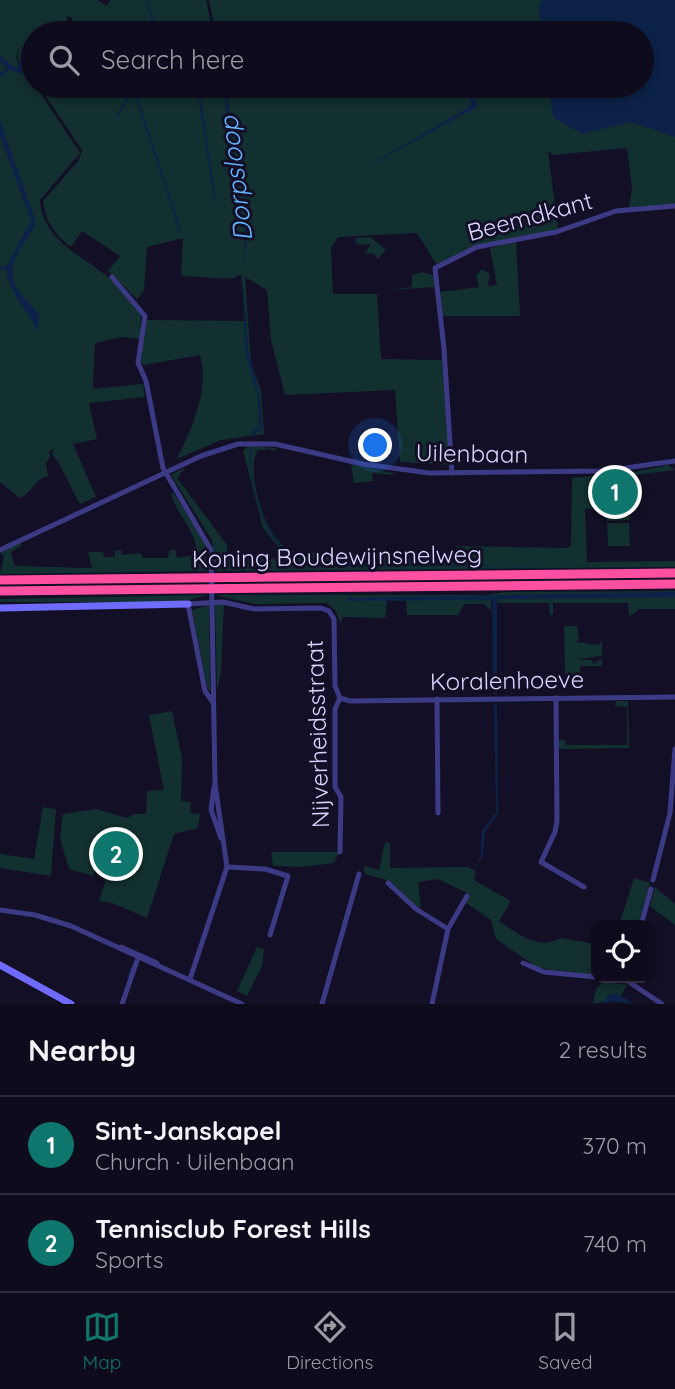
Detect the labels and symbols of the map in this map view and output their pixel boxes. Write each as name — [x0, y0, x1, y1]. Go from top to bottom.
water label: Dorpsloop — [211, 114, 260, 243]
street label: Beemdkant — [464, 185, 596, 247]
your location — [358, 428, 392, 462]
street label: Uilenbaan — [415, 437, 529, 469]
pin: 1 — [592, 466, 638, 518]
street label: Koning Boudewijnsnelweg — [192, 538, 482, 574]
street label: Nijverheidsstraat — [299, 639, 335, 829]
street label: Koralenhoeve — [430, 664, 584, 696]
pin: 2 — [93, 828, 139, 880]

